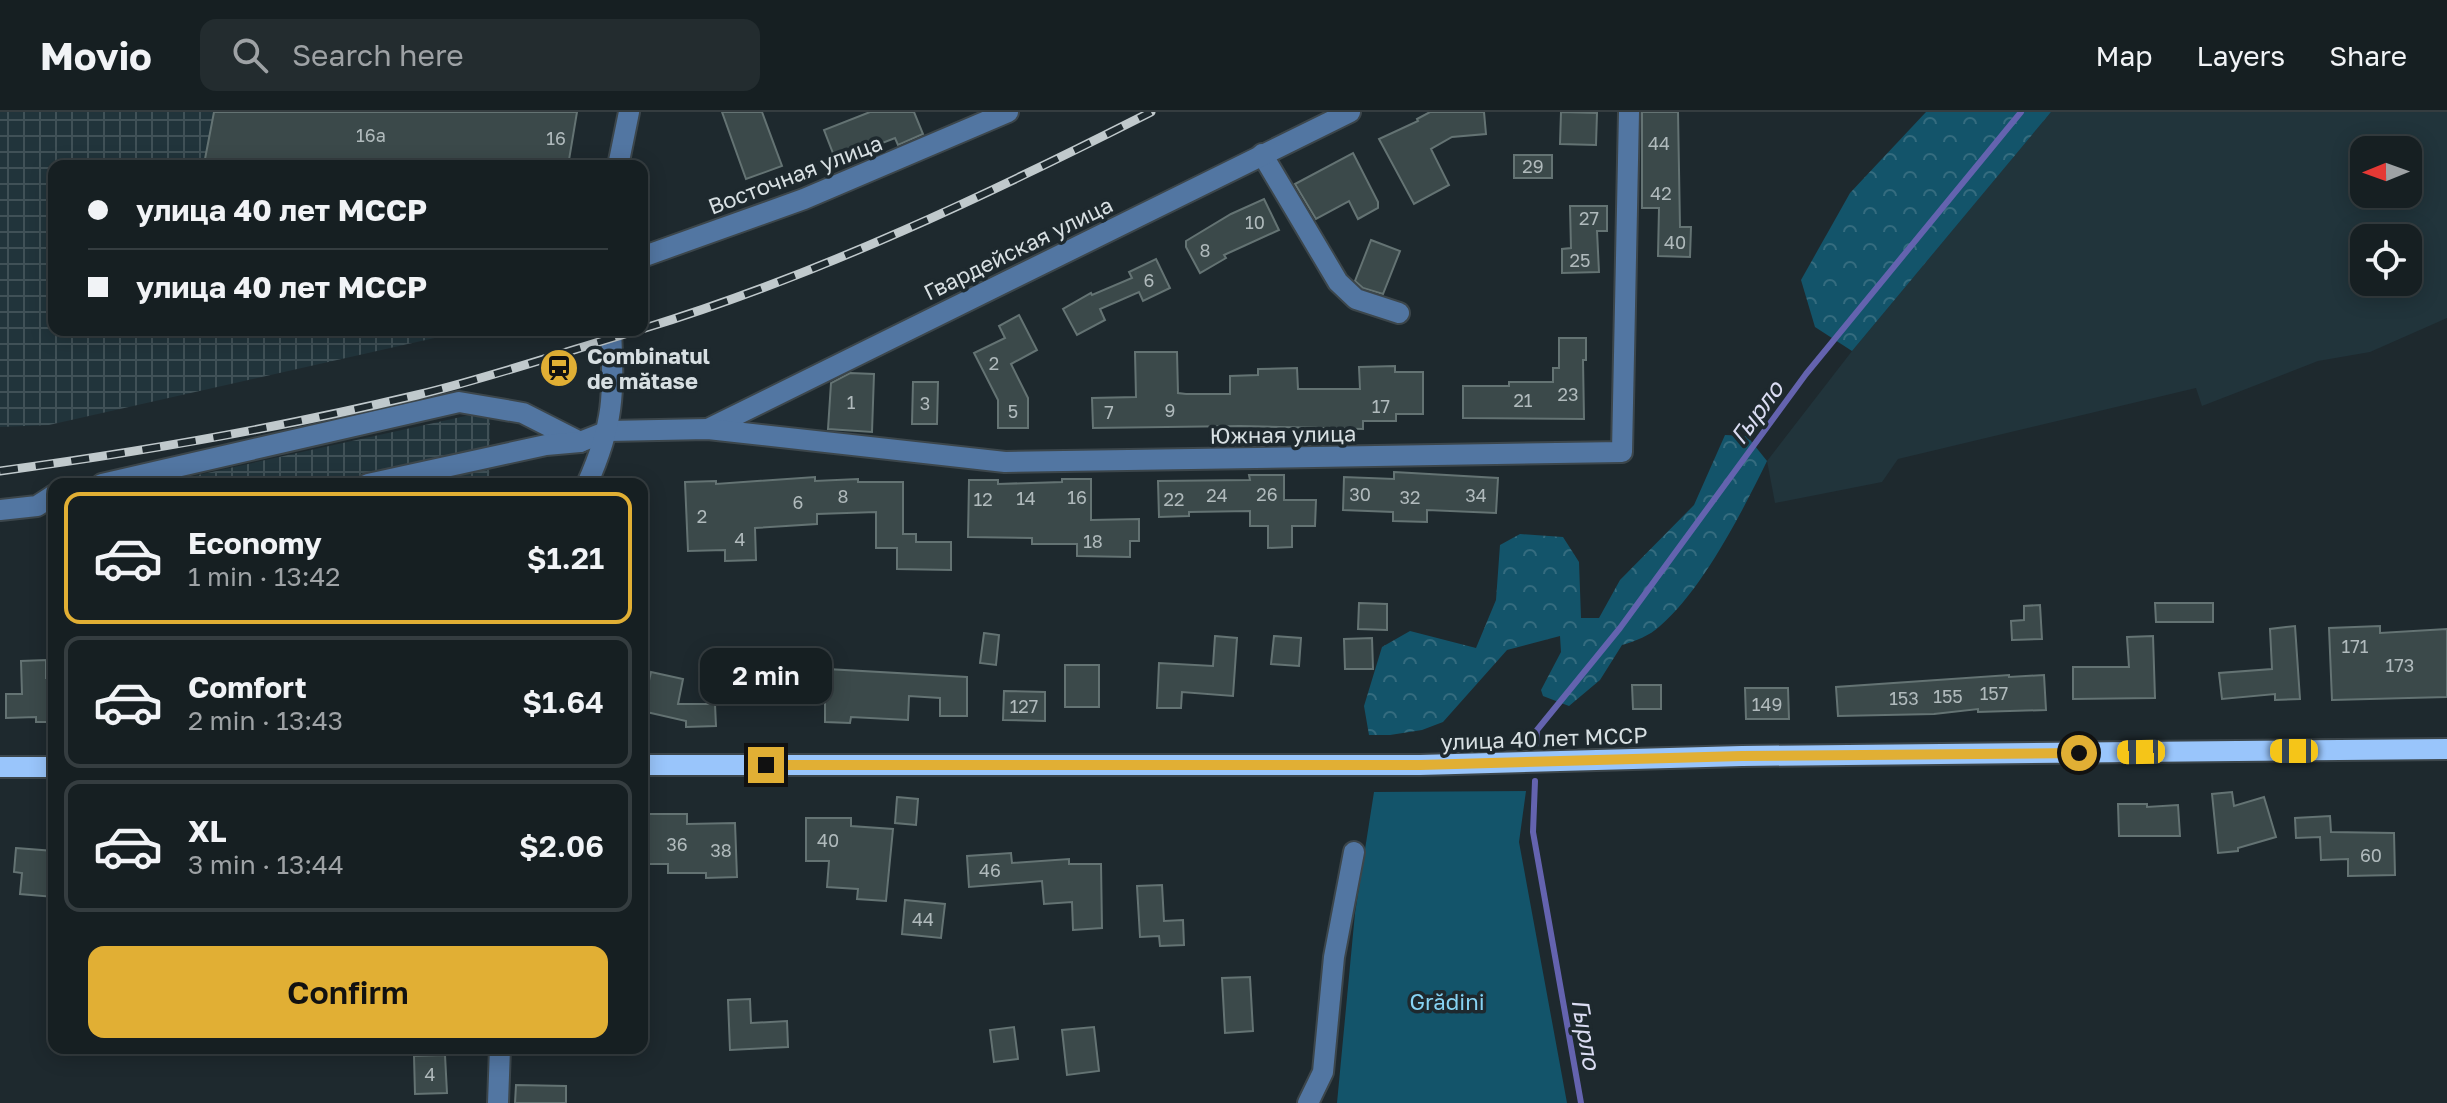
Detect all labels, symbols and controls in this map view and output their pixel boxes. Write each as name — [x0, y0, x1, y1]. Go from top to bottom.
search box — [200, 19, 760, 91]
text: Movio — [40, 33, 152, 78]
icon: search — [228, 33, 272, 77]
text: Search here — [292, 37, 464, 73]
text: Map — [2095, 39, 2153, 72]
text: Layers — [2197, 39, 2285, 72]
text: Share — [2329, 39, 2407, 72]
house number: 16а — [356, 124, 386, 146]
house number: 16 — [546, 127, 566, 149]
street label: Восточная улица — [704, 128, 886, 220]
house number: 44 — [1648, 132, 1670, 154]
north arrow — [2350, 136, 2422, 208]
map controls — [2350, 136, 2422, 296]
house number: 29 — [1522, 155, 1544, 177]
house number: 42 — [1650, 182, 1672, 204]
street label: Гвардейская улица — [919, 191, 1117, 305]
text: улица 40 лет МССР — [136, 192, 427, 228]
house number: 27 — [1579, 207, 1599, 229]
house number: 10 — [1245, 211, 1265, 233]
button: locate — [2350, 224, 2422, 296]
house number: 40 — [1664, 231, 1686, 253]
house number: 8 — [1200, 239, 1210, 261]
house number: 25 — [1570, 249, 1590, 271]
text: улица 40 лет МССР — [136, 269, 427, 305]
house number: 6 — [1144, 269, 1154, 291]
place label: Combinatul de mătase — [587, 342, 710, 394]
station icon: Combinatul de mătase — [538, 347, 580, 389]
house number: 2 — [989, 352, 999, 374]
water label: Гырло — [1723, 373, 1790, 449]
house number: 23 — [1558, 383, 1578, 405]
house number: 21 — [1513, 389, 1533, 411]
house number: 1 — [847, 391, 856, 413]
house number: 3 — [920, 392, 930, 414]
house number: 17 — [1372, 395, 1390, 417]
house number: 9 — [1165, 399, 1175, 421]
house number: 5 — [1008, 400, 1018, 422]
house number: 7 — [1104, 401, 1114, 423]
street label: Южная улица — [1209, 419, 1357, 449]
house number: 26 — [1256, 483, 1278, 505]
house number: 30 — [1349, 483, 1371, 505]
house number: 24 — [1206, 484, 1228, 506]
house number: 34 — [1465, 484, 1487, 506]
house number: 8 — [838, 485, 848, 507]
house number: 16 — [1067, 486, 1087, 508]
house number: 32 — [1400, 486, 1420, 508]
house number: 14 — [1016, 487, 1036, 509]
house number: 12 — [973, 488, 993, 510]
house number: 22 — [1164, 488, 1184, 510]
house number: 6 — [793, 491, 803, 513]
house number: 2 — [697, 505, 707, 527]
icon: car — [92, 522, 164, 594]
text: Economy — [188, 525, 322, 561]
house number: 4 — [735, 528, 746, 550]
house number: 18 — [1083, 530, 1103, 552]
text: $1.21 — [527, 540, 604, 576]
text: 1 min · 13:42 — [188, 561, 340, 592]
house number: 171 — [2342, 635, 2369, 657]
callout: 2 min — [700, 649, 832, 705]
house number: 173 — [2386, 654, 2414, 676]
text: 2 min — [732, 660, 800, 691]
icon: car — [92, 666, 164, 738]
text: Comfort — [188, 669, 307, 705]
house number: 157 — [1980, 682, 2008, 704]
text: $1.64 — [522, 684, 604, 720]
house number: 155 — [1933, 685, 1963, 707]
house number: 153 — [1889, 687, 1919, 709]
house number: 149 — [1752, 693, 1782, 715]
house number: 127 — [1010, 695, 1038, 717]
text: 2 min · 13:43 — [188, 705, 343, 736]
street label: улица 40 лет МССР — [1440, 721, 1648, 755]
route start — [2061, 735, 2097, 771]
car — [2270, 739, 2318, 763]
car — [2117, 740, 2165, 764]
route end — [748, 747, 784, 783]
icon: car — [92, 810, 164, 882]
text: XL — [188, 813, 227, 849]
text: $2.06 — [519, 828, 604, 864]
house number: 40 — [817, 829, 839, 851]
house number: 36 — [666, 833, 688, 855]
house number: 38 — [710, 839, 732, 861]
house number: 60 — [2360, 844, 2382, 866]
text: 3 min · 13:44 — [188, 849, 344, 880]
house number: 46 — [979, 859, 1001, 881]
house number: 44 — [912, 908, 934, 930]
button: Confirm — [88, 946, 608, 1038]
park label: Grădini — [1409, 988, 1485, 1015]
water label: Гырло — [1567, 996, 1608, 1073]
house number: 4 — [425, 1063, 436, 1085]

